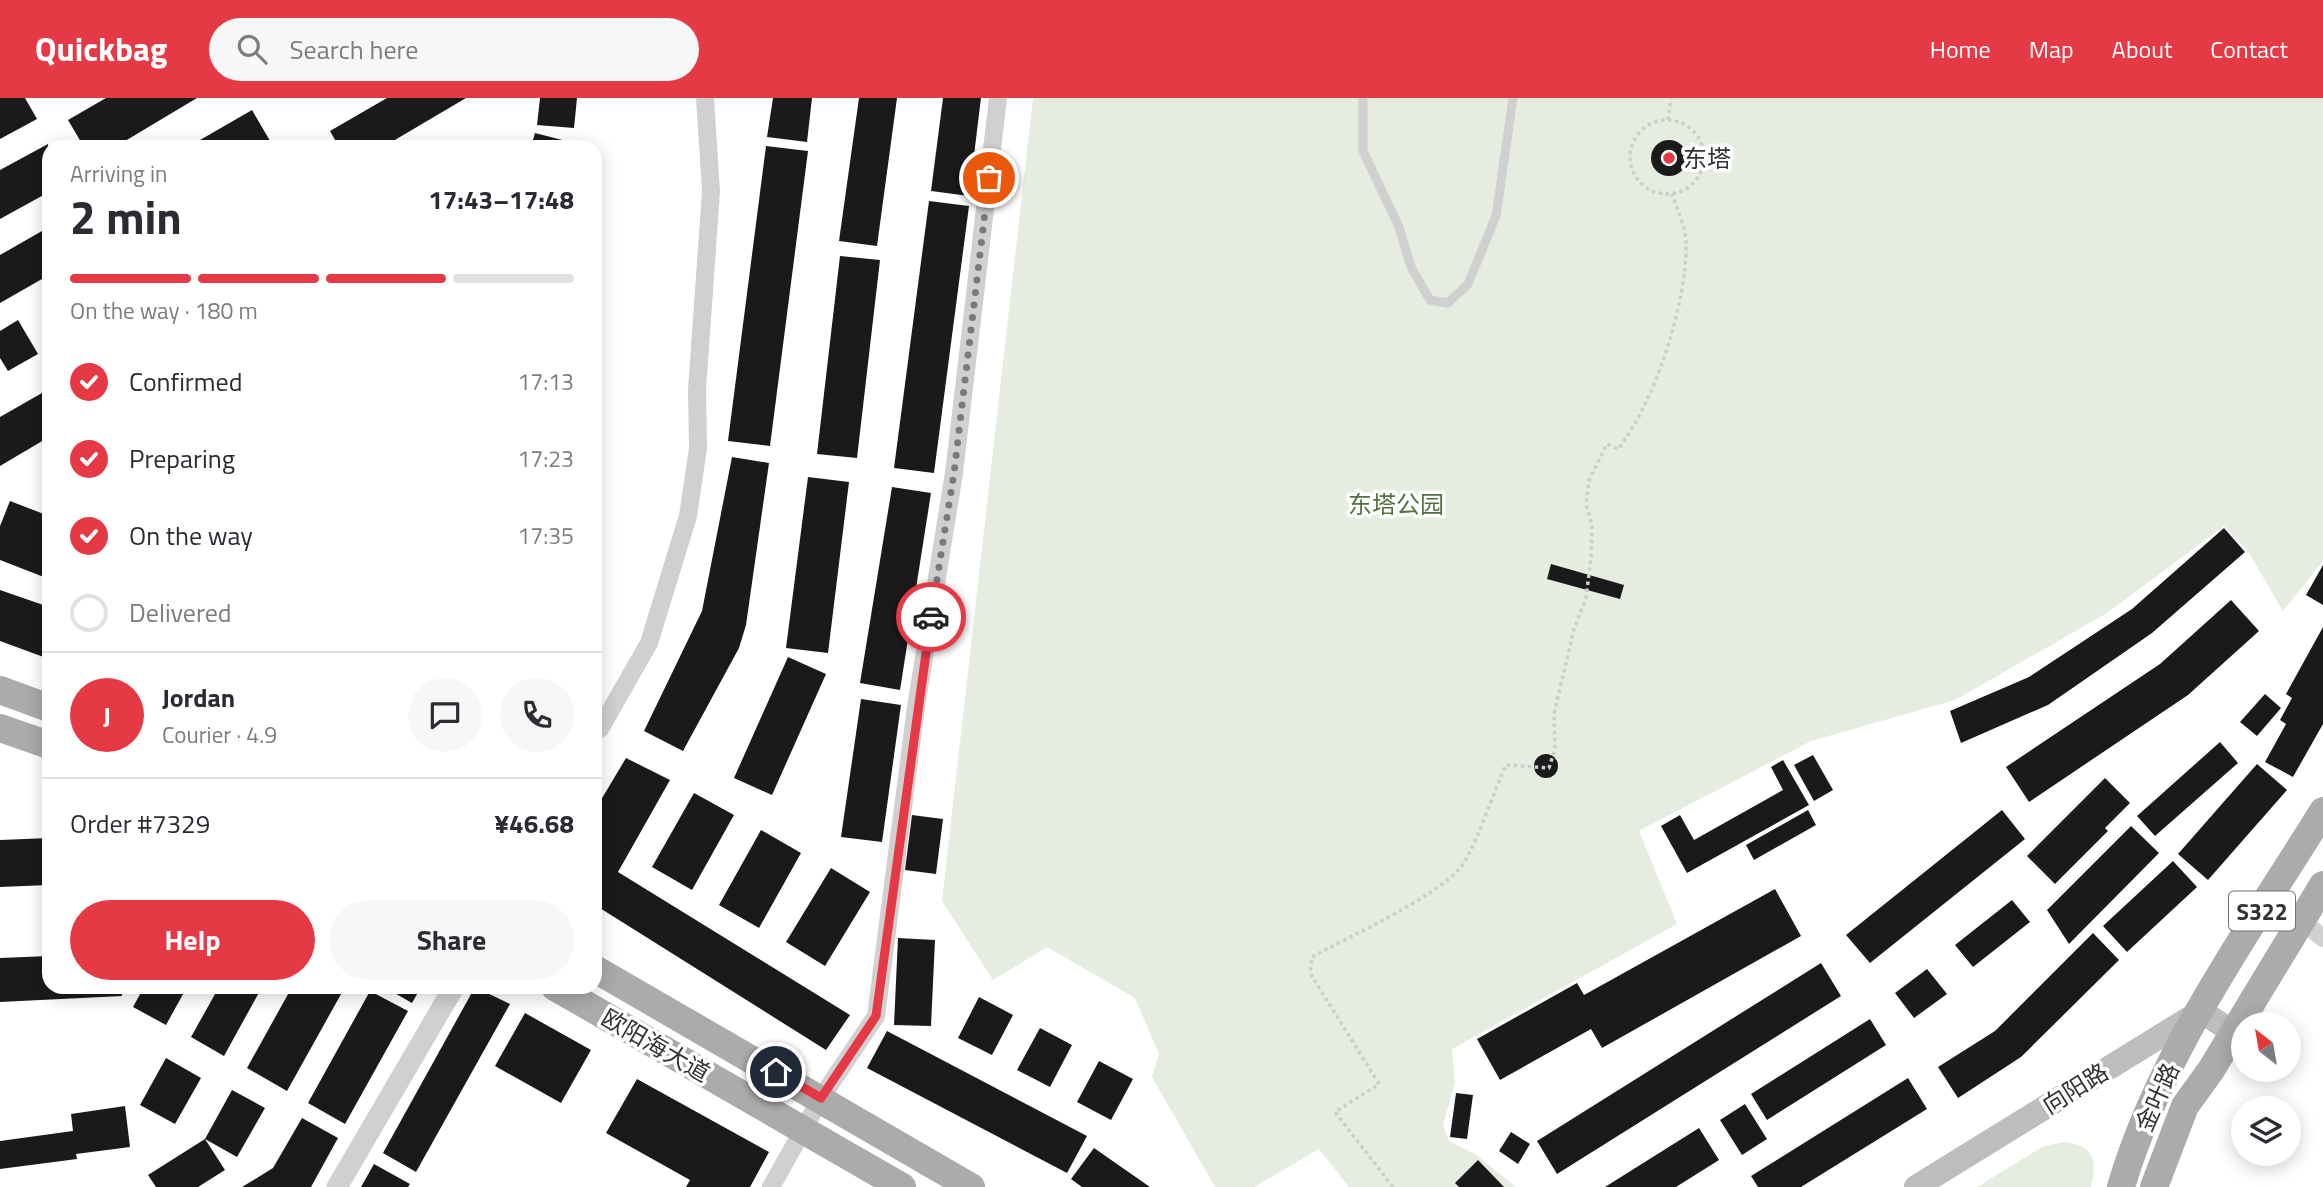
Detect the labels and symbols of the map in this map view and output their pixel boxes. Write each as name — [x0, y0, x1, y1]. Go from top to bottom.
place label: 东塔 — [1683, 140, 1731, 176]
pin — [959, 148, 1019, 208]
marker: 东塔 — [1661, 150, 1677, 166]
park label: 东塔公园 — [1348, 486, 1444, 522]
courier — [896, 582, 966, 652]
road number: S322 — [2229, 891, 2295, 930]
street label: 欧阳海大道 — [595, 999, 717, 1091]
north arrow — [2231, 1012, 2301, 1082]
pin — [746, 1042, 806, 1102]
street label: 向阳路 — [2035, 1054, 2115, 1122]
street label: 金叶路 — [2126, 1057, 2188, 1137]

